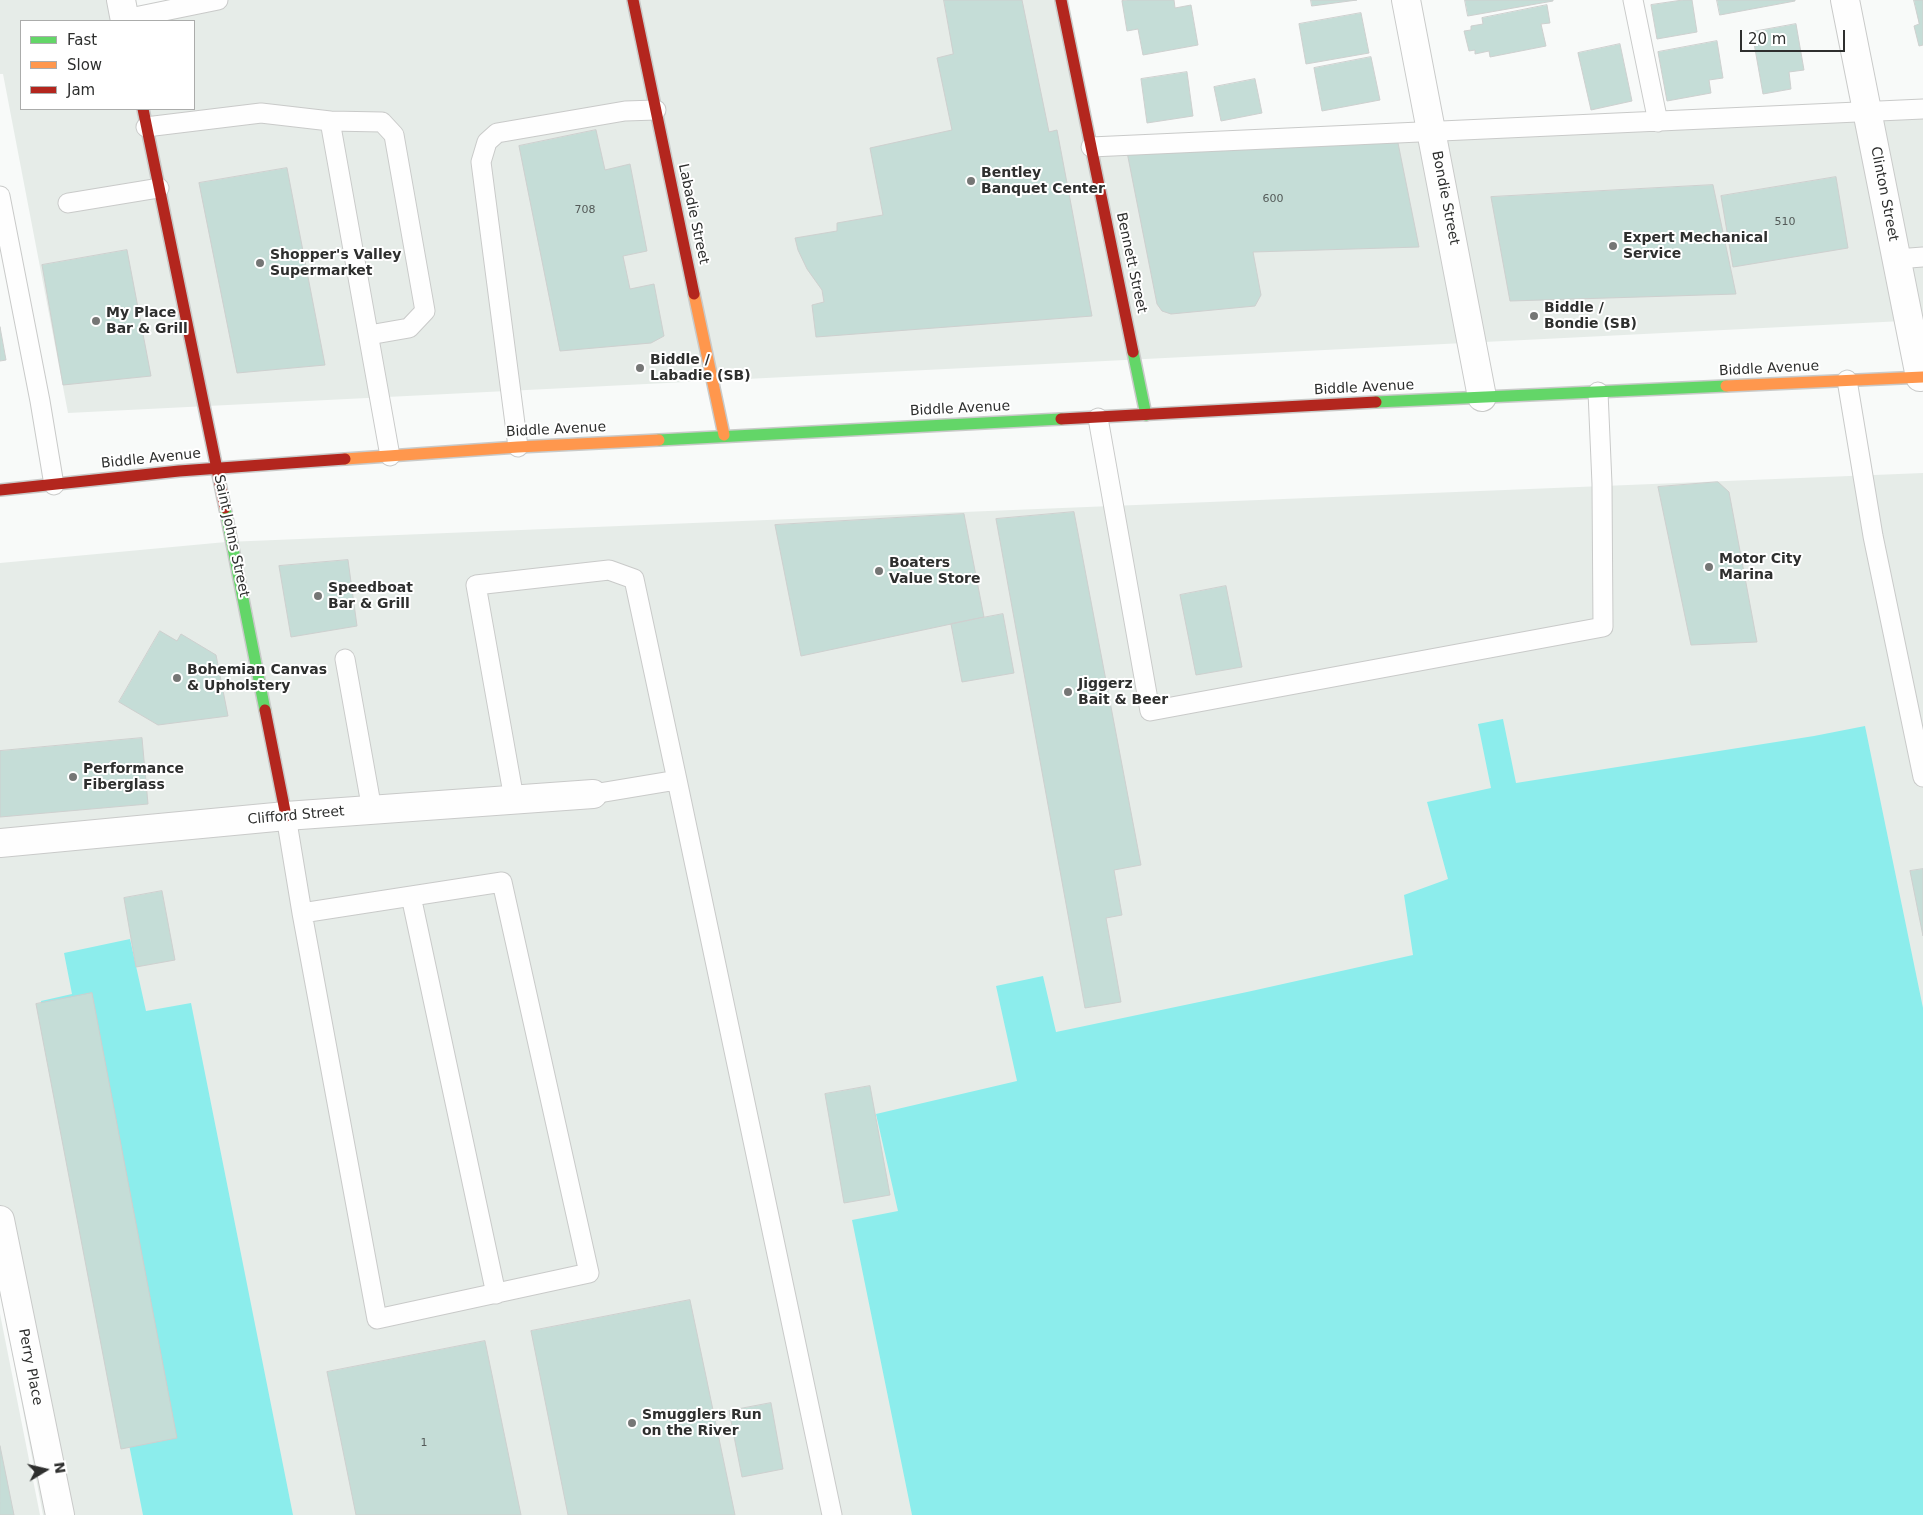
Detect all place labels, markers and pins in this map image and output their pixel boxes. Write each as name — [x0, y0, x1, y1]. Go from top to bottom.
place label: Bentley Banquet Center — [981, 165, 1105, 198]
marker: Bentley Banquet Center — [965, 175, 977, 187]
place label: Expert Mechanical Service — [1623, 230, 1768, 262]
marker: Expert Mechanical Service — [1607, 240, 1619, 252]
place label: Shopper's Valley Supermarket — [270, 247, 401, 280]
marker: Shopper's Valley Supermarket — [254, 257, 266, 269]
place label: Biddle / Bondie (SB) — [1544, 300, 1637, 332]
place label: My Place Bar & Grill — [106, 305, 188, 338]
marker: Biddle / Bondie (SB) — [1528, 310, 1540, 322]
marker: My Place Bar & Grill — [90, 315, 102, 327]
place label: Biddle / Labadie (SB) — [650, 352, 751, 384]
marker: Biddle / Labadie (SB) — [634, 362, 646, 374]
place label: Motor City Marina — [1719, 551, 1802, 584]
place label: Boaters Value Store — [889, 555, 980, 588]
marker: Motor City Marina — [1703, 561, 1715, 573]
marker: Boaters Value Store — [873, 565, 885, 577]
place label: Speedboat Bar & Grill — [328, 580, 413, 612]
marker: Speedboat Bar & Grill — [312, 590, 324, 602]
place label: Bohemian Canvas & Upholstery — [187, 662, 327, 694]
marker: Bohemian Canvas & Upholstery — [171, 672, 183, 684]
place label: Jiggerz Bait & Beer — [1078, 676, 1168, 709]
marker: Jiggerz Bait & Beer — [1062, 686, 1074, 698]
place label: Performance Fiberglass — [83, 761, 184, 794]
marker: Performance Fiberglass — [67, 771, 79, 783]
place label: Smugglers Run on the River — [642, 1407, 762, 1440]
marker: Smugglers Run on the River — [626, 1417, 638, 1429]

